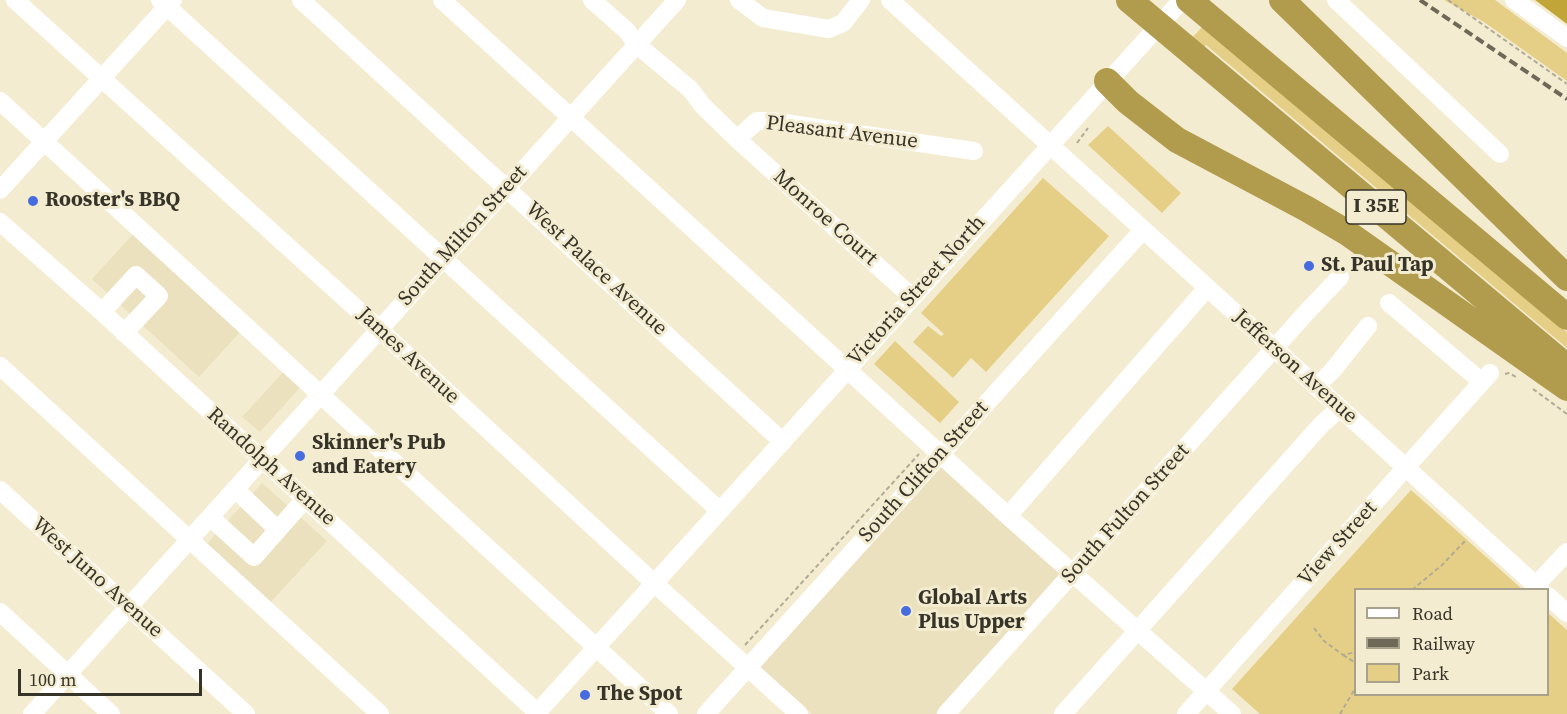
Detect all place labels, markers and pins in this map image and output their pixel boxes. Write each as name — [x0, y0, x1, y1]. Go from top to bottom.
place label: Rooster's BBQ — [45, 188, 180, 214]
marker: Rooster's BBQ — [26, 194, 40, 208]
place label: St. Paul Tap — [1321, 253, 1434, 279]
marker: St. Paul Tap — [1302, 259, 1316, 273]
place label: Skinner's Pub and Eatery — [312, 431, 446, 481]
marker: Skinner's Pub and Eatery — [293, 449, 307, 463]
place label: Global Arts Plus Upper — [918, 586, 1027, 636]
marker: Global Arts Plus Upper — [899, 604, 913, 618]
place label: The Spot — [597, 682, 682, 708]
marker: The Spot — [578, 688, 592, 702]

